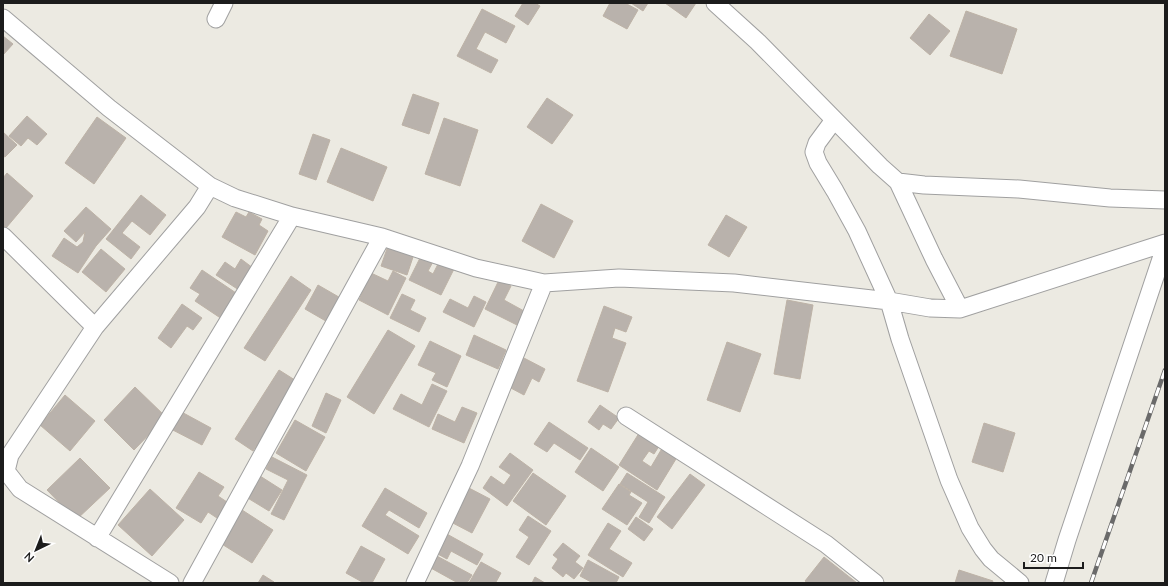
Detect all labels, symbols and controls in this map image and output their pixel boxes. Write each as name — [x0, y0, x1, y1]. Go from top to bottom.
north arrow — [16, 530, 56, 570]
scale bar — [1024, 544, 1083, 570]
text: N — [21, 550, 36, 565]
text: 20 m — [1030, 550, 1057, 565]

